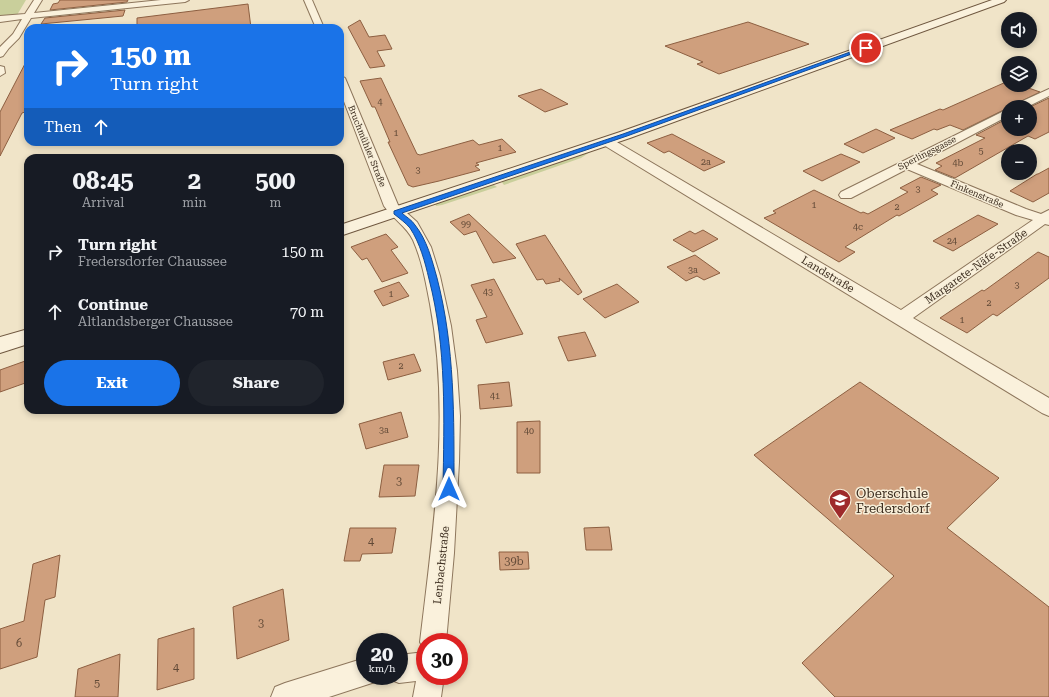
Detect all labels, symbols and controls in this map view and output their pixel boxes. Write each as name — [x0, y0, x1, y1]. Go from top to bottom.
map controls — [1001, 12, 1037, 180]
button: sound — [1001, 12, 1037, 48]
pin — [849, 31, 883, 65]
icon: arrive — [855, 37, 877, 59]
text: 150 m — [110, 39, 191, 72]
icon: right — [44, 40, 96, 92]
button: layers — [1001, 56, 1037, 92]
text: Turn right — [110, 73, 198, 94]
house number: 4 — [377, 97, 383, 107]
button: + — [1001, 100, 1037, 136]
street label: Bruchmühler Straße — [346, 104, 388, 188]
icon: ahead — [90, 116, 112, 138]
text: Then — [44, 118, 82, 136]
house number: 1 — [393, 128, 399, 138]
street label: Sperlingsgasse — [896, 134, 958, 172]
house number: 1 — [497, 143, 503, 153]
button: − — [1001, 144, 1037, 180]
house number: 5 — [978, 146, 984, 156]
house number: 2a — [701, 157, 711, 167]
house number: 4b — [953, 158, 964, 168]
house number: 3 — [415, 165, 421, 175]
text: 08:45 — [73, 167, 134, 195]
text: 2 — [188, 167, 201, 195]
text: 500 — [255, 167, 296, 195]
street label: Finkenstraße — [949, 178, 1005, 210]
house number: 3 — [915, 184, 921, 194]
text: Arrival — [82, 195, 124, 210]
text: min — [182, 195, 207, 210]
text: m — [269, 195, 281, 210]
house number: 1 — [811, 200, 817, 210]
house number: 2 — [894, 202, 900, 212]
house number: 99 — [461, 219, 471, 229]
house number: 4c — [853, 222, 863, 232]
street label: Margarete-Näfe-Straße — [923, 226, 1030, 307]
text: Turn right — [78, 236, 157, 254]
house number: 24 — [947, 236, 957, 246]
icon: right — [44, 241, 66, 263]
text: 150 m — [281, 243, 324, 261]
street label: Landstraße — [799, 253, 857, 295]
text: Fredersdorfer Chaussee — [78, 254, 227, 269]
house number: 3a — [688, 265, 698, 275]
house number: 3 — [1014, 280, 1020, 290]
house number: 43 — [483, 287, 493, 297]
house number: 1 — [388, 289, 394, 299]
text: Continue — [78, 296, 148, 314]
house number: 2 — [986, 298, 992, 308]
icon: ahead — [44, 301, 66, 323]
text: 70 m — [290, 303, 324, 321]
text: Altlandsberger Chaussee — [78, 314, 233, 329]
house number: 1 — [959, 315, 965, 325]
button: Exit — [44, 360, 180, 406]
button: Share — [188, 360, 324, 406]
house number: 2 — [398, 361, 404, 371]
house number: 41 — [490, 391, 500, 401]
house number: 3a — [379, 425, 389, 435]
house number: 40 — [524, 426, 534, 436]
position arrow — [428, 468, 470, 510]
house number: 3 — [396, 475, 402, 488]
place label: Oberschule Fredersdorf — [856, 486, 931, 516]
school or university icon: Oberschule Fredersdorf — [827, 487, 853, 520]
street label: Lenbachstraße — [431, 525, 452, 605]
house number: 4 — [368, 535, 375, 548]
house number: 39b — [504, 555, 524, 568]
house number: 3 — [258, 617, 264, 630]
speed limit sign: 30 — [416, 633, 468, 685]
house number: 6 — [16, 637, 22, 650]
text: 20 — [371, 642, 393, 666]
house number: 4 — [173, 661, 180, 674]
text: km/h — [369, 663, 395, 674]
house number: 5 — [94, 677, 100, 690]

